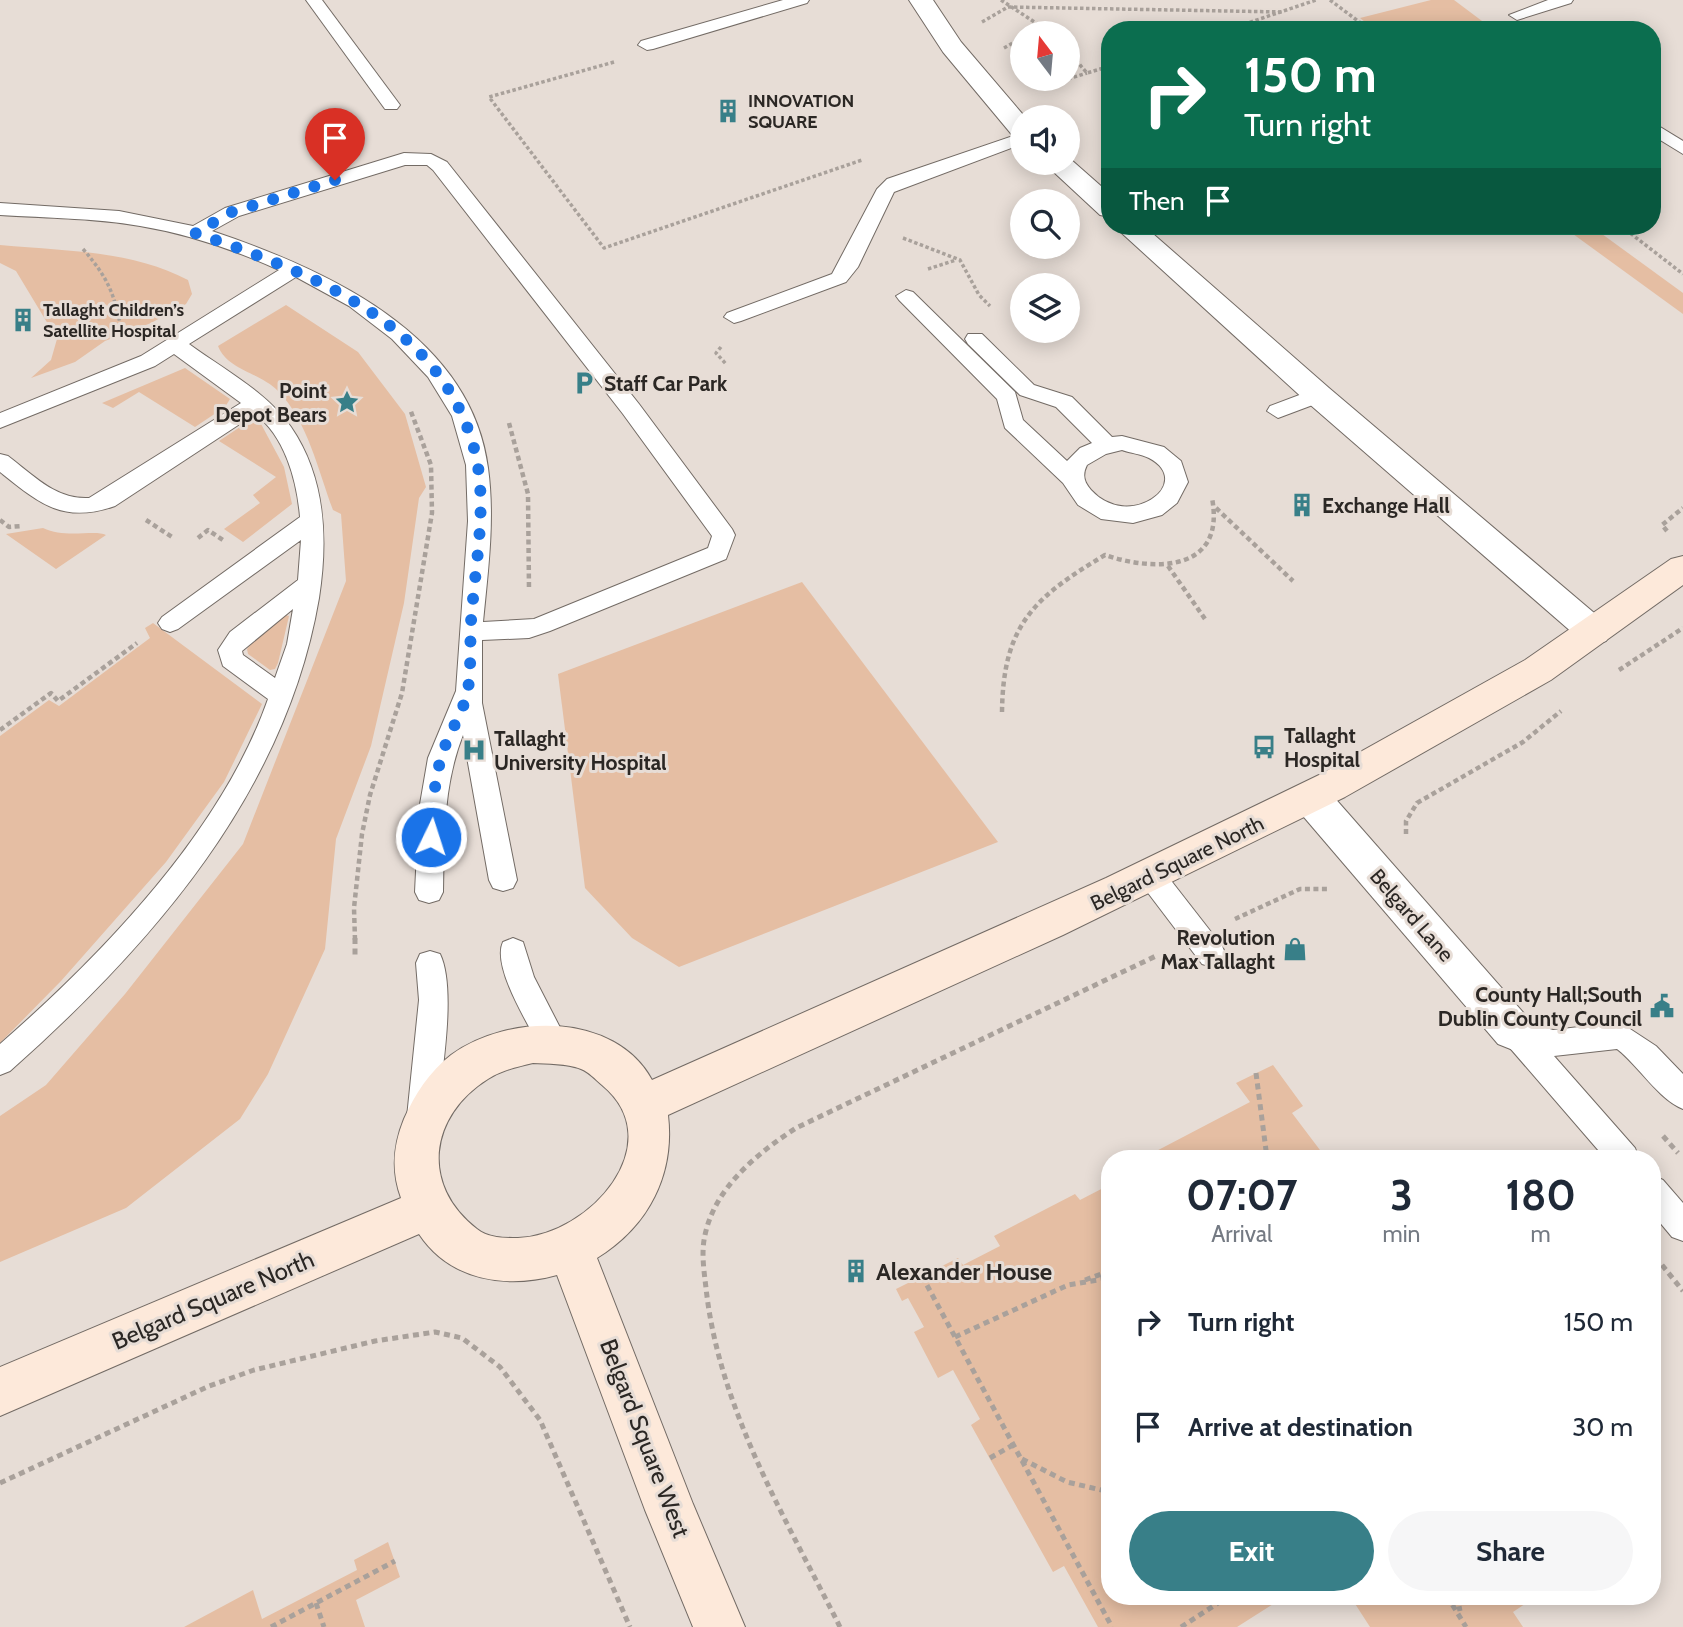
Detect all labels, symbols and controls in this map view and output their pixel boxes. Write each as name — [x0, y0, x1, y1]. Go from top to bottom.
north arrow — [1010, 21, 1080, 91]
map controls — [1010, 21, 1080, 343]
text: 150 m — [1244, 45, 1377, 104]
icon: right — [1129, 49, 1220, 140]
place label: INNOVATION SQUARE — [748, 90, 854, 133]
building icon: INNOVATION SQUARE — [714, 97, 742, 125]
button: sound — [1010, 105, 1080, 175]
text: Turn right — [1244, 105, 1371, 144]
pin — [305, 108, 365, 180]
icon: arrive — [316, 119, 354, 157]
icon: arrive — [1199, 182, 1237, 220]
text: Then — [1129, 185, 1185, 217]
button: search — [1010, 189, 1080, 259]
button: layers — [1010, 273, 1080, 343]
place label: Tallaght Children’s Satellite Hospital — [43, 299, 185, 342]
building icon: Tallaght Children’s Satellite Hospital — [9, 306, 37, 334]
parking icon: Staff Car Park — [570, 369, 598, 397]
place label: Staff Car Park — [604, 371, 728, 396]
place label: Point Depot Bears — [215, 378, 327, 427]
place icon: Point Depot Bears — [333, 388, 361, 416]
building icon: Exchange Hall — [1288, 491, 1316, 519]
place label: Exchange Hall — [1322, 493, 1450, 518]
place label: Tallaght Hospital — [1284, 723, 1361, 772]
place label: Tallaght University Hospital — [494, 726, 667, 775]
bus stop icon: Tallaght Hospital — [1250, 733, 1278, 761]
hospital icon: Tallaght University Hospital — [460, 736, 488, 764]
position arrow — [394, 800, 468, 874]
street label: Belgard Square North — [1086, 810, 1268, 916]
street label: Belgard Lane — [1365, 864, 1459, 967]
place label: Revolution Max Tallaght — [1160, 925, 1275, 974]
shop icon: Revolution Max Tallaght — [1281, 935, 1309, 963]
place label: County Hall;South Dublin County Council — [1438, 982, 1642, 1031]
public building icon: County Hall;South Dublin County Council — [1648, 992, 1676, 1020]
text: 07:07 — [1186, 1169, 1297, 1221]
text: 3 — [1390, 1169, 1413, 1221]
text: 180 — [1505, 1169, 1576, 1221]
text: Arrival — [1211, 1220, 1272, 1248]
text: min — [1383, 1220, 1420, 1248]
text: m — [1531, 1220, 1551, 1248]
street label: Belgard Square North — [108, 1244, 318, 1356]
building icon: Alexander House — [842, 1257, 870, 1285]
place label: Alexander House — [876, 1257, 1052, 1286]
icon: right — [1129, 1303, 1167, 1341]
text: Turn right — [1188, 1306, 1294, 1338]
text: 150 m — [1564, 1306, 1633, 1338]
street label: Belgard Square West — [594, 1335, 696, 1541]
icon: arrive — [1129, 1408, 1167, 1446]
text: Arrive at destination — [1188, 1411, 1413, 1443]
text: 30 m — [1572, 1411, 1633, 1443]
button: Exit — [1129, 1511, 1374, 1591]
button: Share — [1388, 1511, 1633, 1591]

